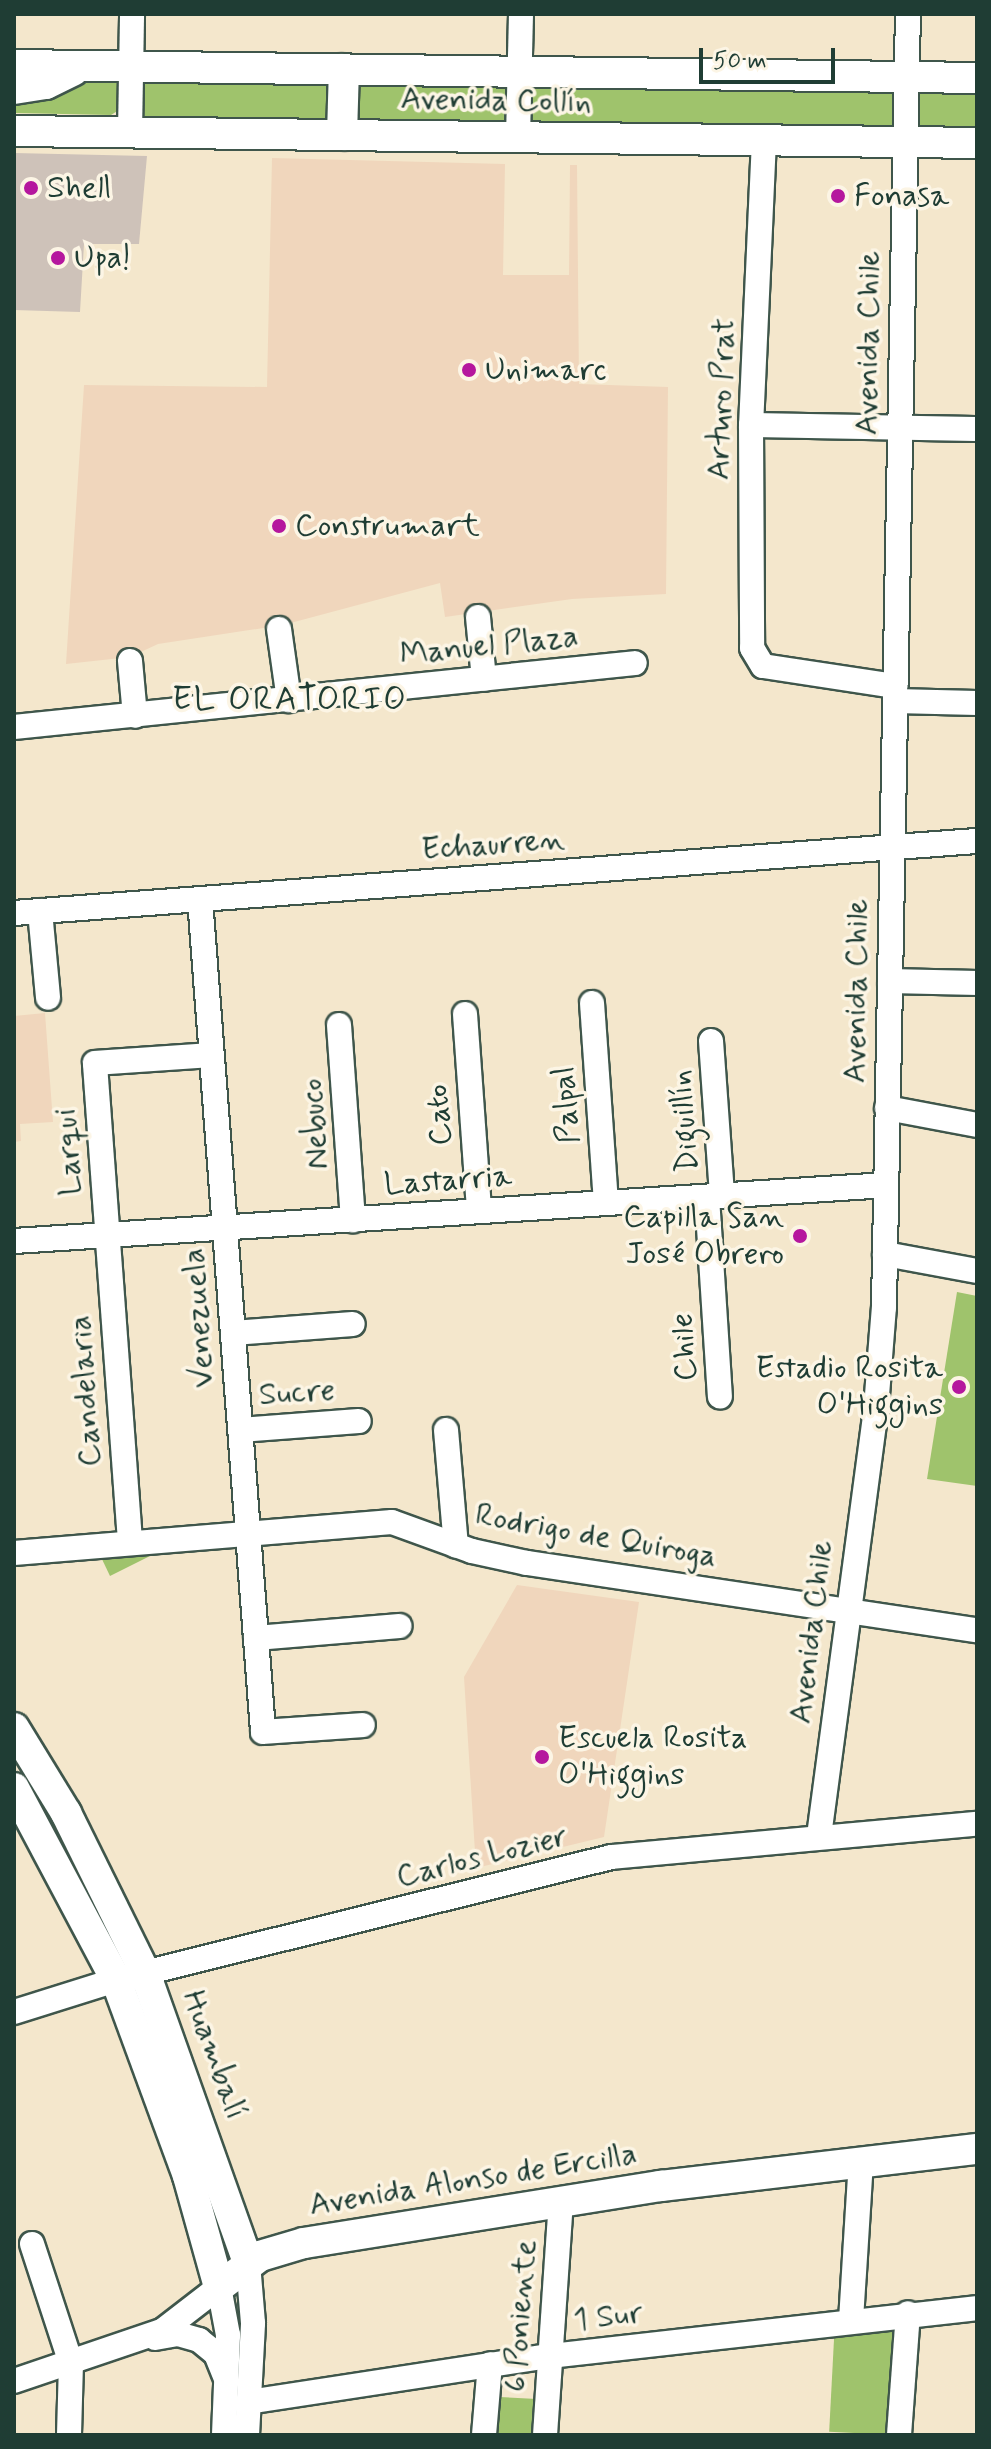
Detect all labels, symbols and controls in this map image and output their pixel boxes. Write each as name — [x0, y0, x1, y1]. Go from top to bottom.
scale bar — [703, 32, 839, 82]
text: 50 m — [713, 46, 767, 77]
street label: Avenida Collín — [400, 80, 592, 122]
place label: Shell — [47, 169, 112, 207]
place label: Fonasa — [854, 177, 949, 215]
marker: Shell — [22, 179, 40, 197]
marker: Fonasa — [829, 187, 847, 205]
place label: Upa! — [74, 239, 131, 277]
marker: Upa! — [49, 249, 67, 267]
street label: Avenida Chile — [848, 250, 890, 436]
street label: Arturo Prat — [700, 317, 744, 481]
place label: Unimarc — [485, 351, 606, 389]
marker: Unimarc — [460, 361, 478, 379]
place label: Construmart — [295, 507, 480, 545]
marker: Construmart — [270, 517, 288, 535]
street label: Manuel Plaza — [398, 618, 580, 674]
district label: EL ORATORIO — [170, 680, 410, 720]
street label: Echaurren — [420, 821, 566, 869]
street label: Avenida Chile — [836, 898, 878, 1084]
street label: Palpal — [545, 1065, 589, 1145]
street label: Diguillín — [662, 1068, 708, 1174]
street label: Nebuco — [293, 1077, 337, 1171]
street label: Cato — [419, 1083, 461, 1147]
street label: Larqui — [47, 1107, 91, 1197]
street label: Lastarria — [383, 1157, 513, 1205]
place label: Capilla San José Obrero — [626, 1199, 784, 1274]
marker: Capilla San José Obrero — [791, 1227, 809, 1245]
street label: Venezuela — [175, 1247, 223, 1389]
street label: Chile — [663, 1312, 707, 1382]
street label: Candelaria — [62, 1314, 110, 1468]
place label: Estadio Rosita O'Higgins — [756, 1350, 943, 1425]
street label: Sucre — [258, 1371, 336, 1415]
marker: Estadio Rosita O'Higgins — [950, 1378, 968, 1396]
street label: Rodrigo de Quiroga — [471, 1496, 721, 1576]
street label: Avenida Chile — [782, 1538, 842, 1726]
place label: Escuela Rosita O'Higgins — [558, 1720, 751, 1795]
marker: Escuela Rosita O'Higgins — [533, 1748, 551, 1766]
street label: Carlos Lozier — [389, 1816, 575, 1898]
street label: Huambalí — [173, 1985, 255, 2125]
street label: Avenida Alonso de Ercilla — [304, 2135, 642, 2225]
street label: 6 Poniente — [497, 2239, 545, 2393]
street label: 1 Sur — [571, 2294, 645, 2340]

